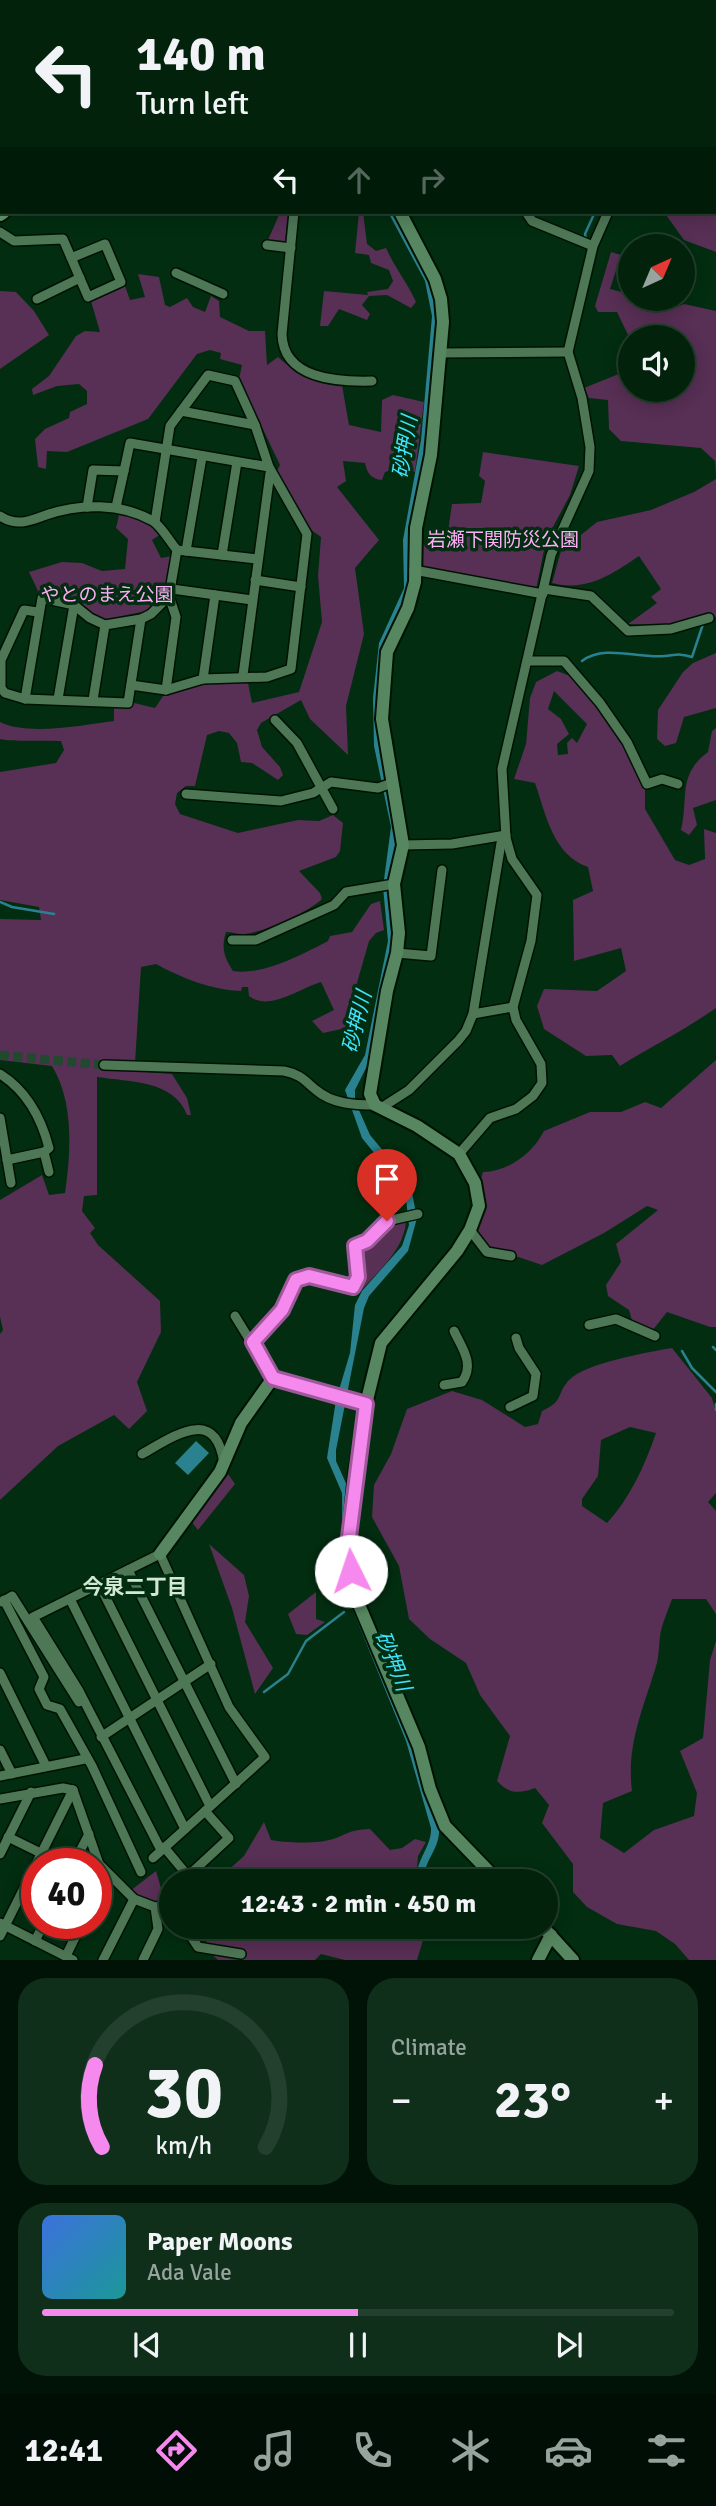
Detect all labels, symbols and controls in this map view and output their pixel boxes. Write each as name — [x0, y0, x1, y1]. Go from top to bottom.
text: 140 m — [136, 24, 266, 84]
icon: left — [21, 28, 112, 119]
text: Turn left — [136, 84, 249, 123]
icon: left — [267, 161, 305, 199]
icon: ahead — [340, 161, 378, 199]
icon: right — [413, 161, 451, 199]
north arrow — [618, 234, 695, 312]
map controls — [618, 234, 695, 402]
button: sound — [618, 325, 695, 402]
water label: 砂押川 — [387, 412, 423, 480]
park label: 岩瀬下関防災公園 — [427, 528, 579, 552]
park label: やとのまえ公園 — [41, 583, 173, 607]
water label: 砂押川 — [337, 986, 378, 1056]
pin — [357, 1149, 417, 1221]
icon: arrive — [368, 1160, 406, 1198]
position arrow — [314, 1534, 388, 1608]
district label: 今泉二丁目 — [83, 1574, 188, 1600]
water label: 砂押川 — [369, 1627, 418, 1697]
speed limit sign: 40 — [21, 1848, 112, 1939]
text: 12:43 · 2 min · 450 m — [241, 1888, 476, 1920]
text: Climate — [391, 2033, 467, 2062]
text: 30 — [144, 2050, 223, 2139]
text: 23° — [494, 2068, 571, 2132]
text: − — [391, 2077, 412, 2124]
text: + — [653, 2077, 674, 2124]
text: km/h — [155, 2130, 212, 2161]
text: Paper Moons — [147, 2226, 293, 2258]
text: Ada Vale — [147, 2258, 232, 2287]
icon: previous — [128, 2326, 166, 2364]
icon: pause — [339, 2326, 377, 2364]
icon: next — [550, 2326, 588, 2364]
icon: directions — [152, 2426, 201, 2475]
icon: music — [250, 2426, 299, 2475]
icon: phone — [348, 2426, 397, 2475]
icon: climate — [446, 2426, 495, 2475]
icon: car — [544, 2426, 593, 2475]
icon: filters — [642, 2426, 691, 2475]
text: 12:41 — [25, 2431, 103, 2470]

